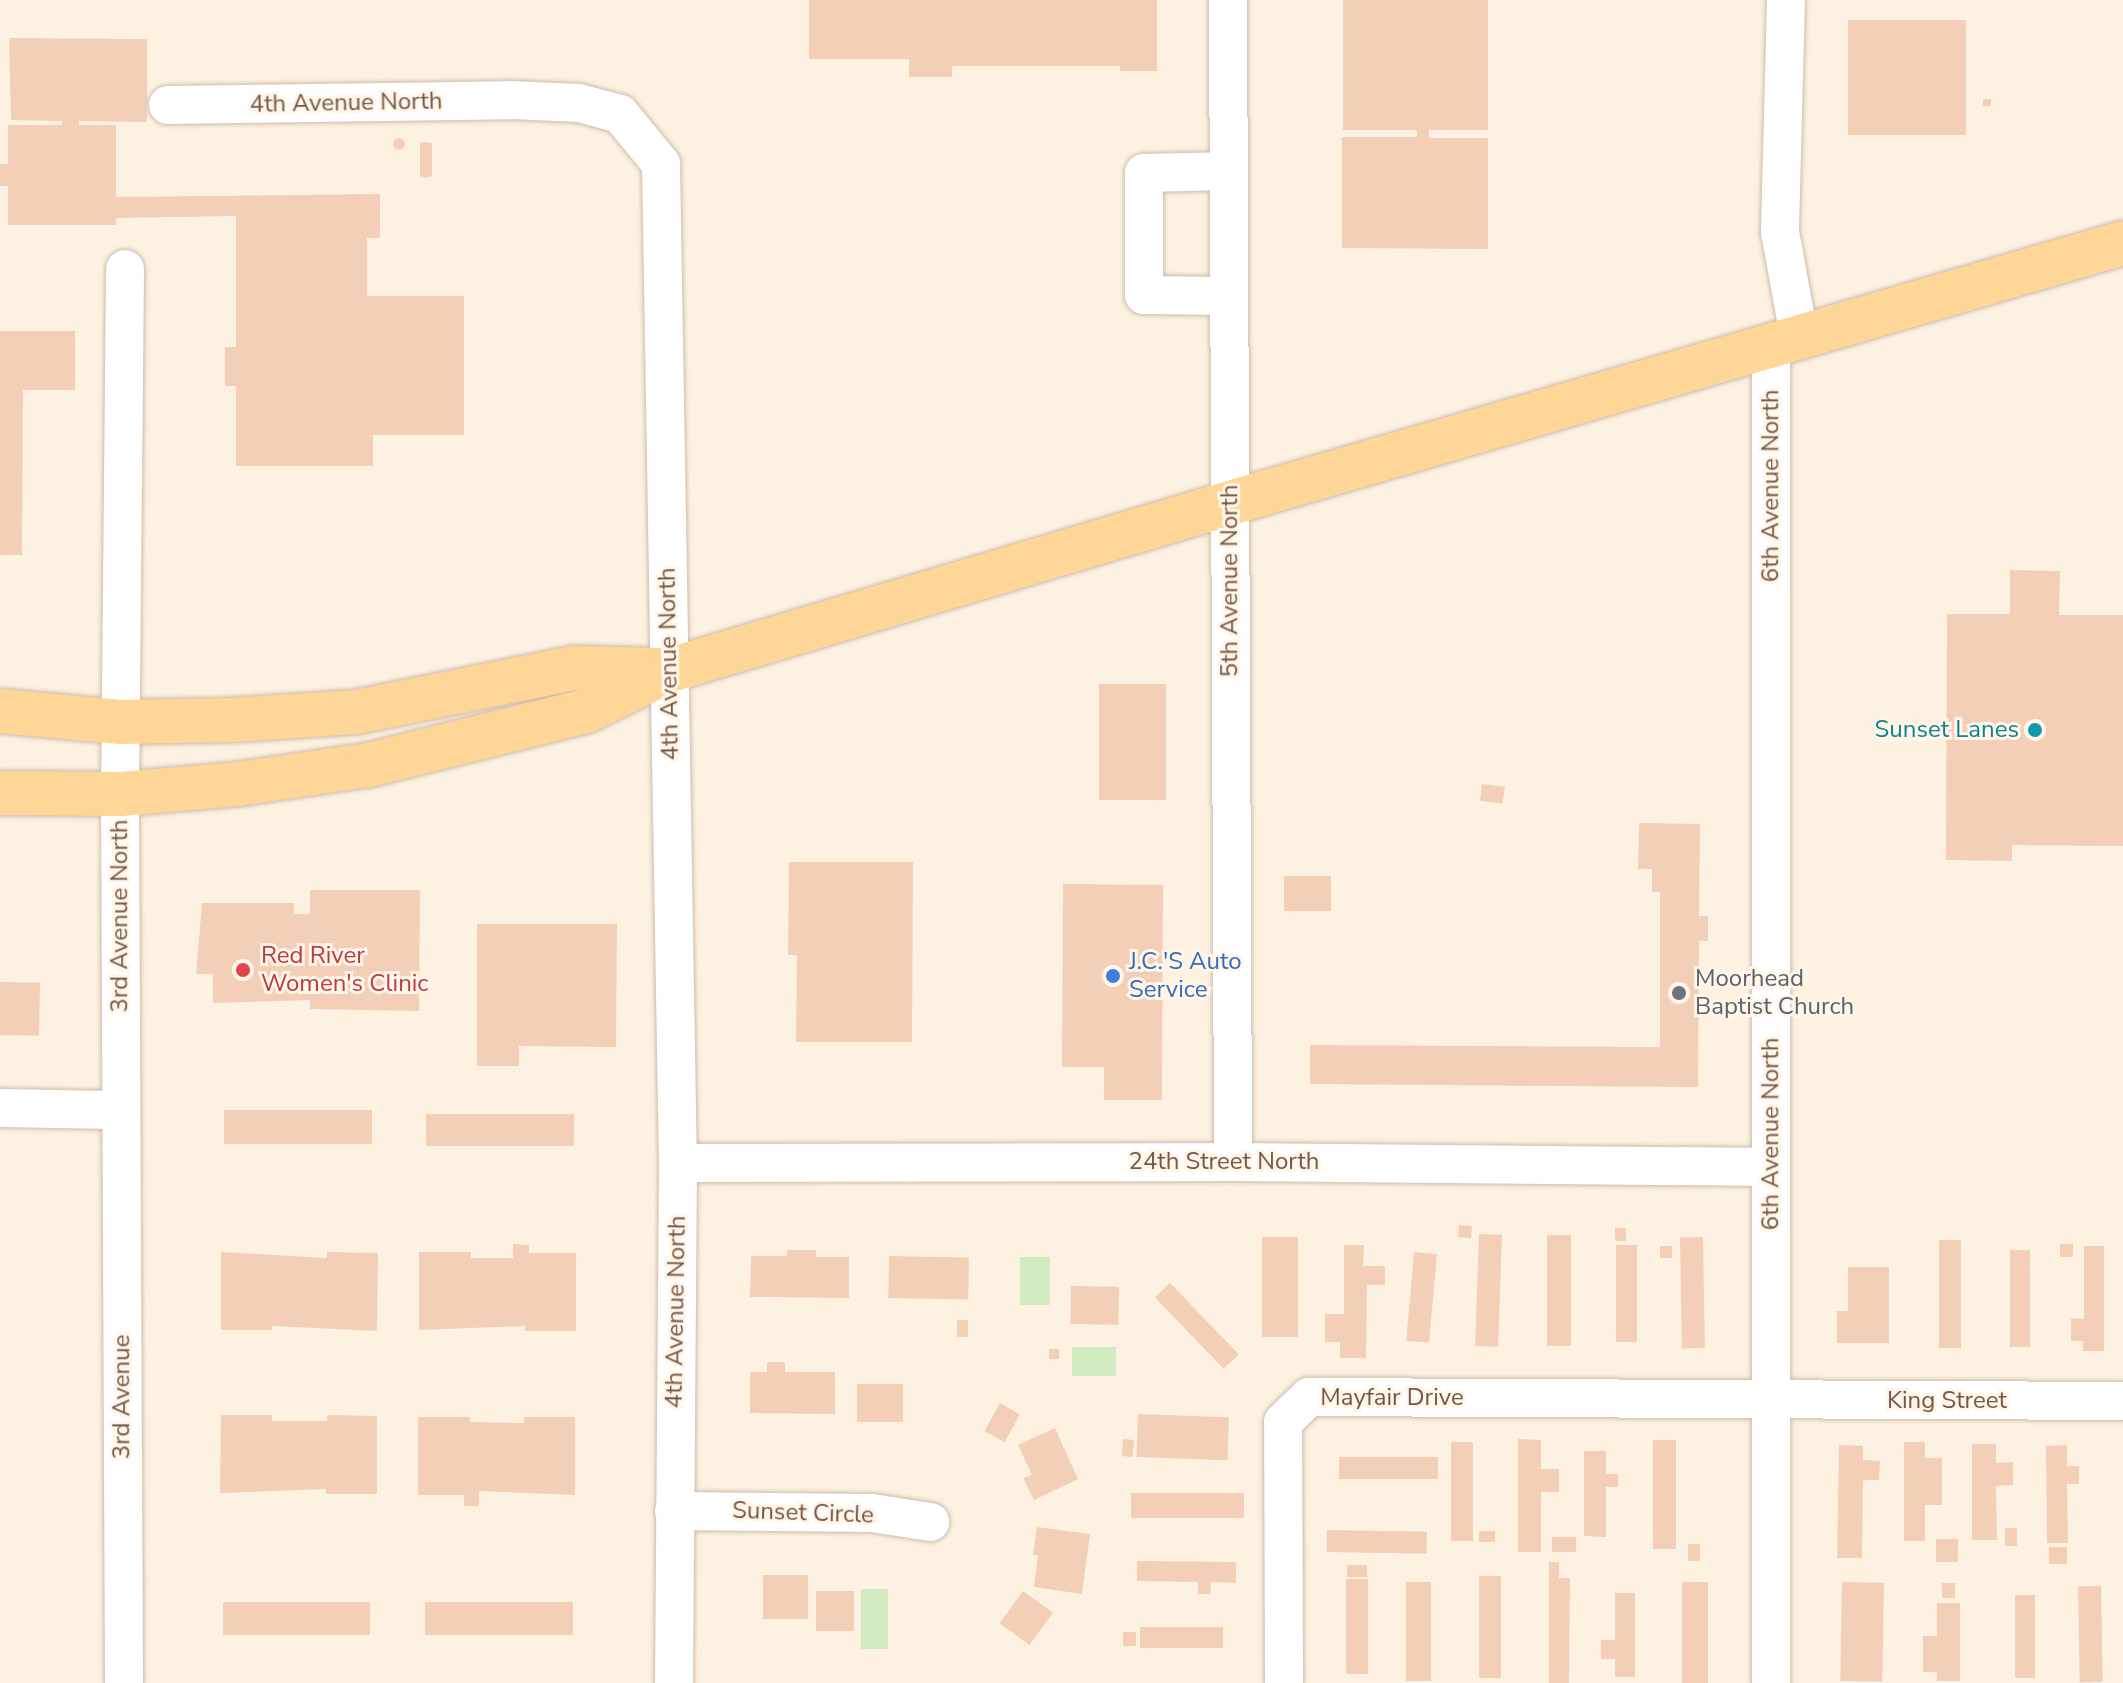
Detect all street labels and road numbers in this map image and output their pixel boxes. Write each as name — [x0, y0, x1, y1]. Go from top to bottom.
street label: 4th Avenue North — [249, 87, 443, 119]
street label: 6th Avenue North — [1757, 390, 1785, 582]
street label: 5th Avenue North — [1216, 485, 1244, 677]
street label: 4th Avenue North — [653, 567, 685, 761]
street label: 3rd Avenue North — [106, 819, 134, 1013]
street label: 6th Avenue North — [1757, 1038, 1785, 1230]
street label: 24th Street North — [1128, 1148, 1320, 1176]
street label: 4th Avenue North — [660, 1215, 692, 1409]
street label: 3rd Avenue — [108, 1335, 136, 1459]
street label: Mayfair Drive — [1320, 1384, 1464, 1412]
street label: King Street — [1887, 1387, 2007, 1415]
street label: Sunset Circle — [732, 1496, 874, 1530]

